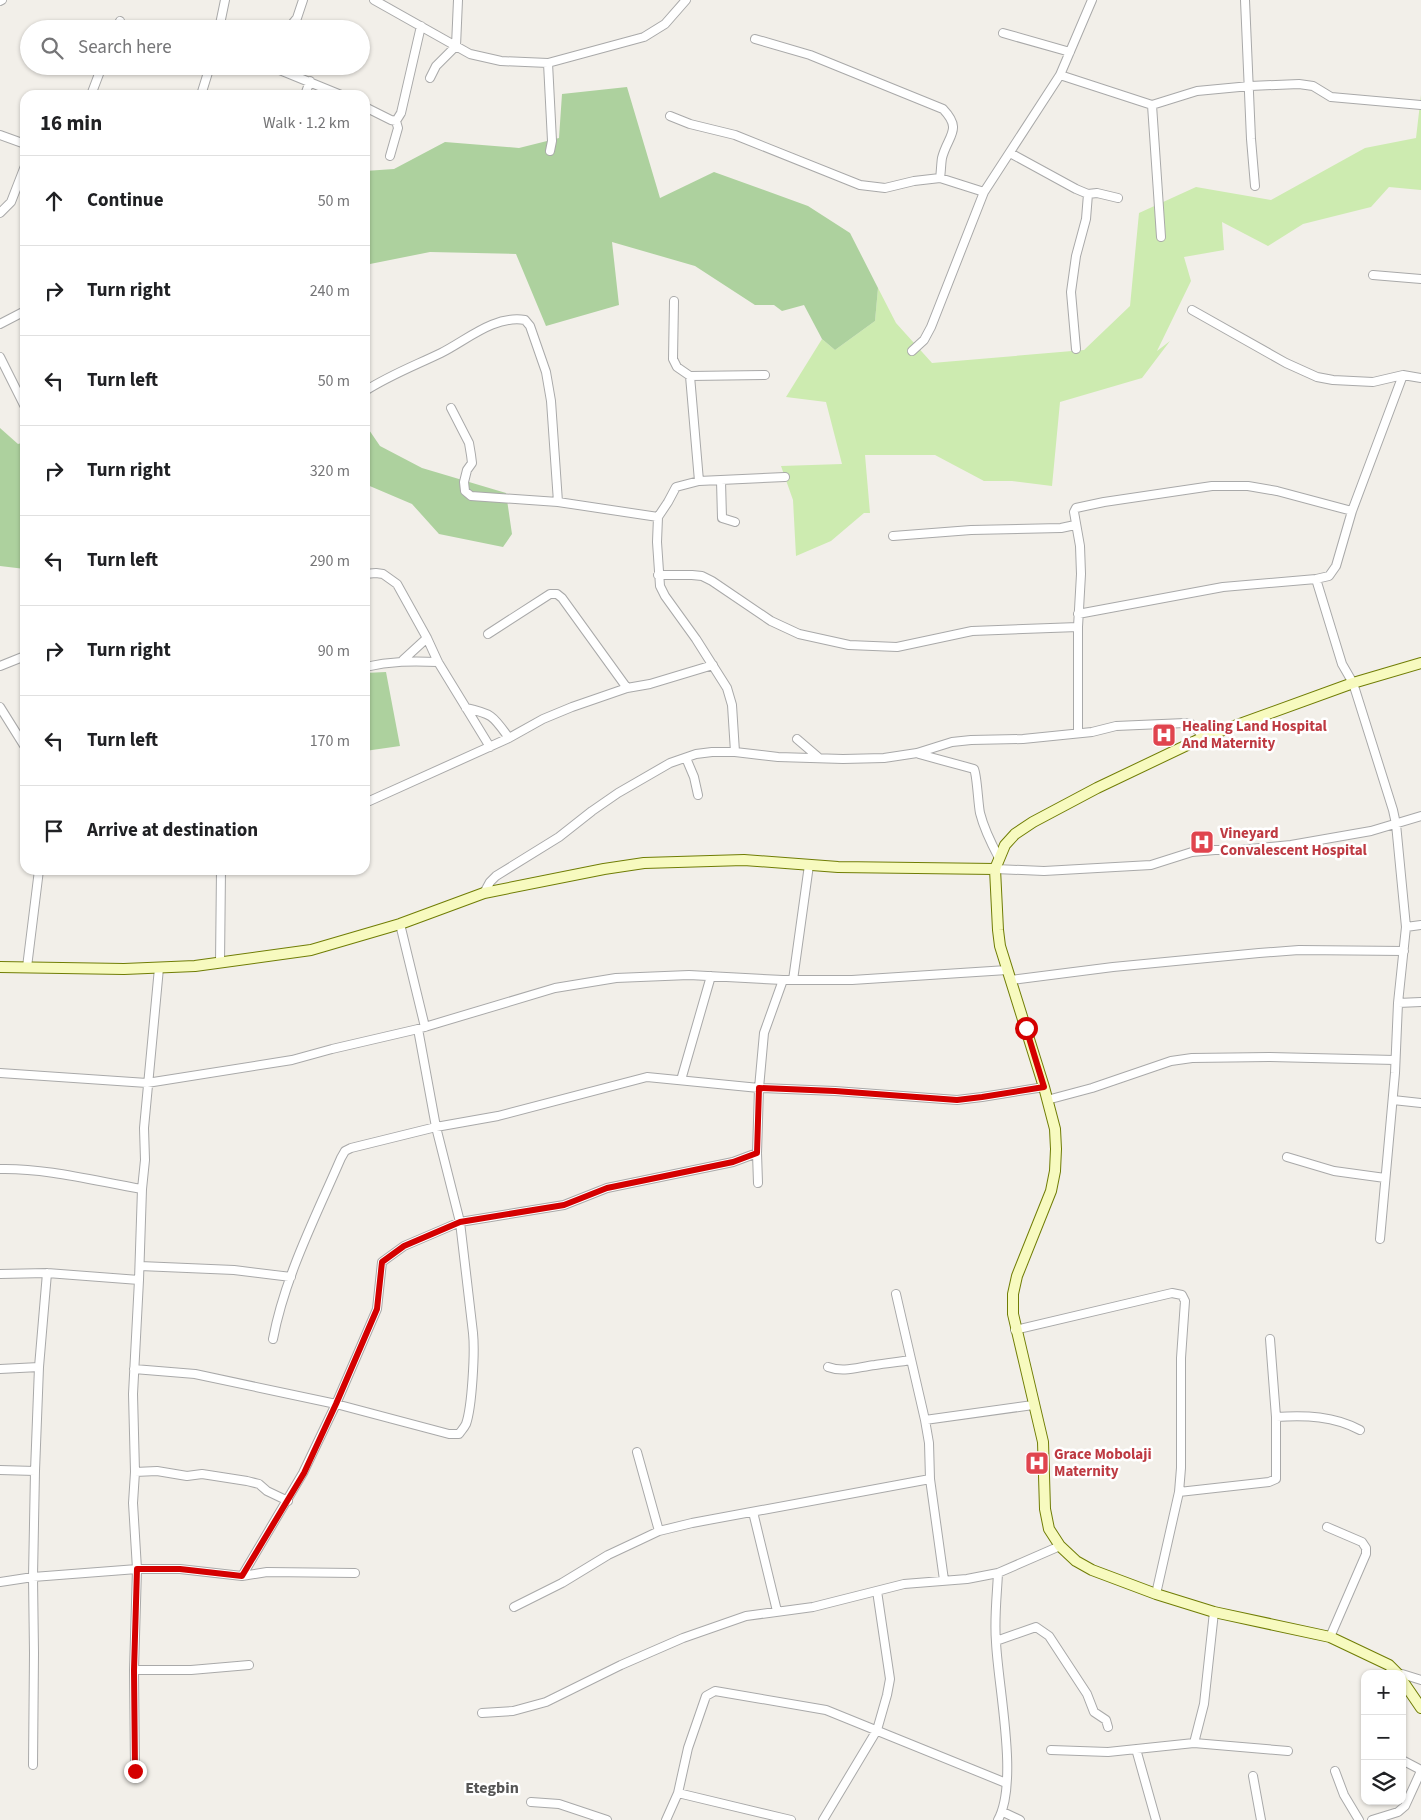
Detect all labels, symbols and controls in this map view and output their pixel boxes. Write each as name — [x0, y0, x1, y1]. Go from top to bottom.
search box — [20, 20, 370, 75]
icon: search — [38, 34, 66, 62]
text: Search here — [78, 34, 172, 61]
text: 16 min — [40, 108, 102, 138]
text: Walk · 1.2 km — [263, 112, 350, 134]
icon: ahead — [40, 187, 68, 215]
text: Continue — [87, 187, 164, 214]
text: 50 m — [318, 190, 350, 212]
icon: right — [40, 277, 68, 305]
text: Turn right — [87, 277, 171, 304]
text: 240 m — [310, 280, 350, 302]
icon: left — [40, 367, 68, 395]
text: Turn left — [87, 367, 158, 394]
text: 50 m — [318, 370, 350, 392]
icon: right — [40, 457, 68, 485]
text: Turn right — [87, 457, 171, 484]
text: 320 m — [310, 460, 350, 482]
icon: left — [40, 547, 68, 575]
text: Turn left — [87, 547, 158, 574]
text: 290 m — [310, 550, 350, 572]
icon: right — [40, 637, 68, 665]
text: Turn right — [87, 637, 171, 664]
text: 90 m — [318, 640, 350, 662]
place label: Healing Land Hospital And Maternity — [1181, 716, 1328, 754]
hospital icon: Healing Land Hospital And Maternity — [1151, 722, 1177, 748]
icon: left — [40, 727, 68, 755]
text: Turn left — [87, 727, 158, 754]
text: 170 m — [310, 730, 350, 752]
icon: arrive — [40, 817, 68, 845]
text: Arrive at destination — [87, 817, 258, 844]
place label: Vineyard Convalescent Hospital — [1219, 823, 1368, 861]
hospital icon: Vineyard Convalescent Hospital — [1189, 829, 1215, 855]
route start — [1015, 1017, 1038, 1040]
place label: Grace Mobolaji Maternity — [1054, 1444, 1152, 1482]
hospital icon: Grace Mobolaji Maternity — [1024, 1450, 1050, 1476]
map controls — [1361, 1670, 1406, 1805]
button: + — [1361, 1670, 1406, 1715]
button: − — [1361, 1715, 1406, 1760]
route end — [124, 1760, 147, 1783]
button: layers — [1361, 1760, 1406, 1805]
district label: Etegbin — [465, 1777, 519, 1799]

